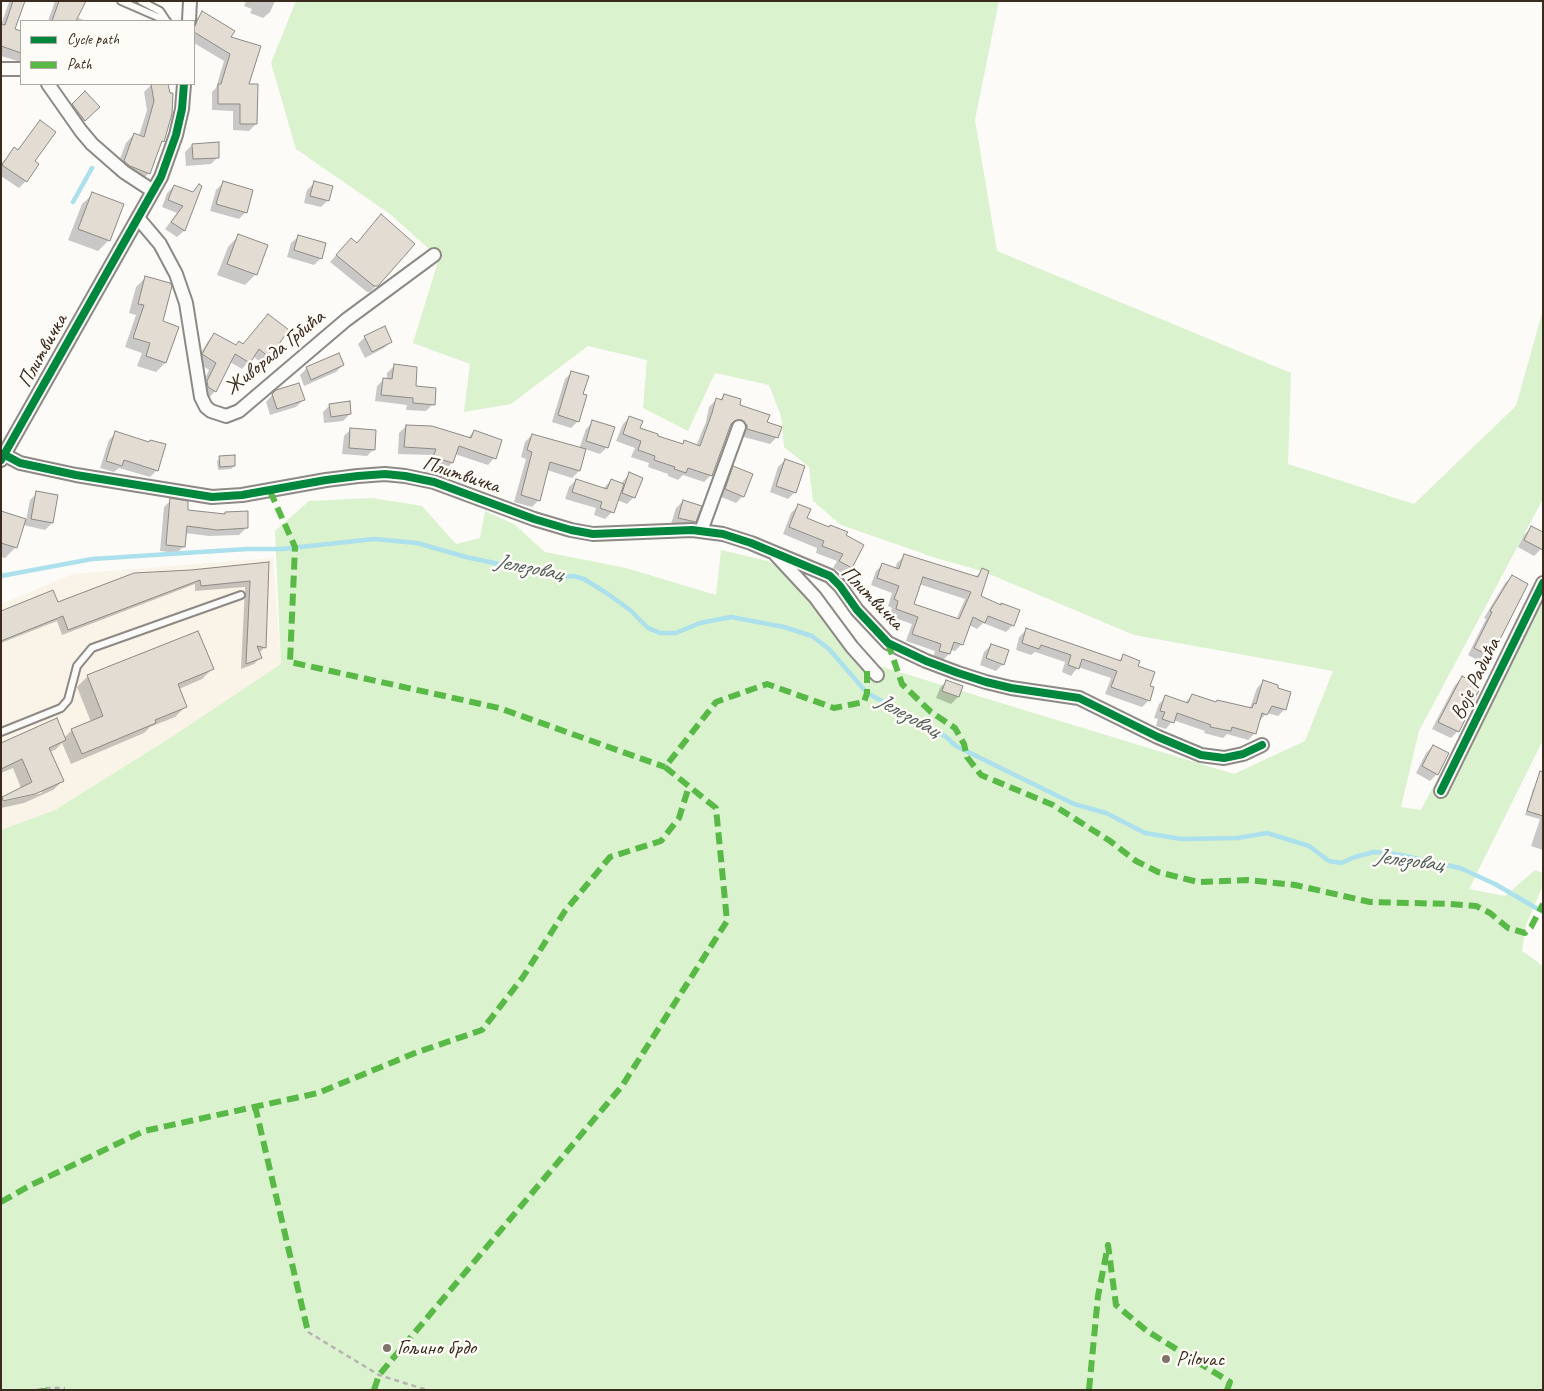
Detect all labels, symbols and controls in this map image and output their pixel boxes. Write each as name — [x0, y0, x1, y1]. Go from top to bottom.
legend — [20, 20, 195, 85]
text: Cycle path — [67, 30, 119, 49]
text: Path — [67, 55, 92, 74]
street label: Живорада Грбића — [220, 305, 330, 401]
street label: Плитвичка — [13, 310, 73, 392]
street label: Плитвичка — [419, 451, 503, 499]
water label: Јелезовац — [493, 549, 565, 587]
street label: Плитвичка — [835, 561, 909, 635]
street label: Воје Радића — [1445, 634, 1507, 724]
water label: Јелезовац — [872, 688, 944, 744]
water label: Јелезовац — [1373, 844, 1445, 878]
place label: Гољино брдо — [397, 1335, 476, 1361]
marker: Гољино брдо — [381, 1342, 393, 1354]
place label: Pilovac — [1176, 1346, 1224, 1372]
marker: Pilovac — [1160, 1353, 1172, 1365]

